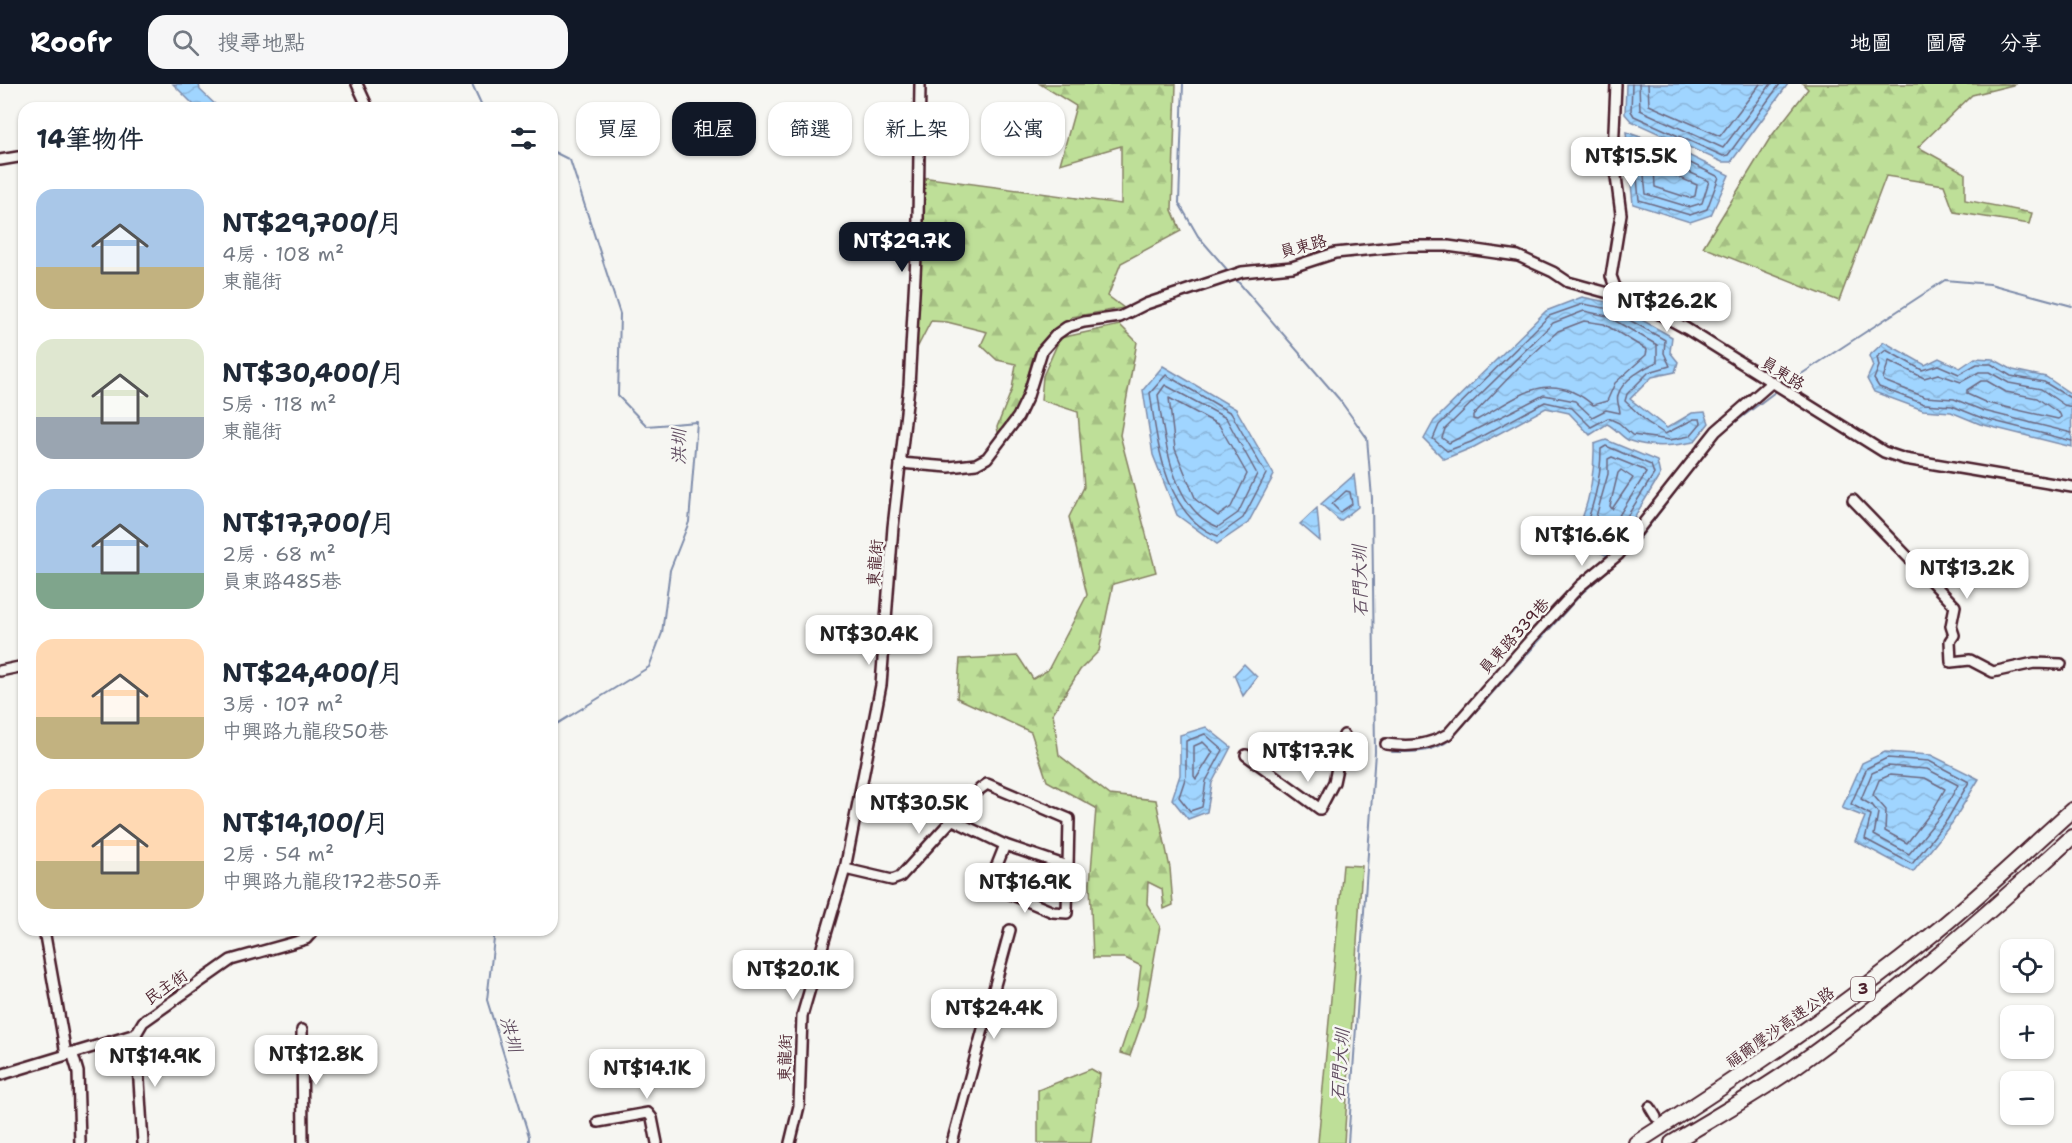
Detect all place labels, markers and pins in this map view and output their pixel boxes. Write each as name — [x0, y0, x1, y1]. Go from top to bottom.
pin: NT$15.5K — [1569, 137, 1693, 188]
pin: NT$29.7K — [840, 222, 964, 273]
pin: NT$26.2K — [1605, 282, 1729, 333]
pin: NT$16.6K — [1520, 516, 1644, 567]
pin: NT$13.2K — [1905, 549, 2029, 600]
pin: NT$30.4K — [807, 615, 931, 666]
pin: NT$17.7K — [1246, 732, 1370, 783]
pin: NT$30.5K — [857, 784, 981, 835]
pin: NT$16.9K — [963, 863, 1087, 914]
pin: NT$20.1K — [731, 950, 855, 1001]
pin: NT$24.4K — [932, 989, 1056, 1040]
pin: NT$12.8K — [254, 1035, 378, 1086]
pin: NT$14.9K — [93, 1037, 217, 1088]
pin: NT$14.1K — [585, 1049, 709, 1100]

